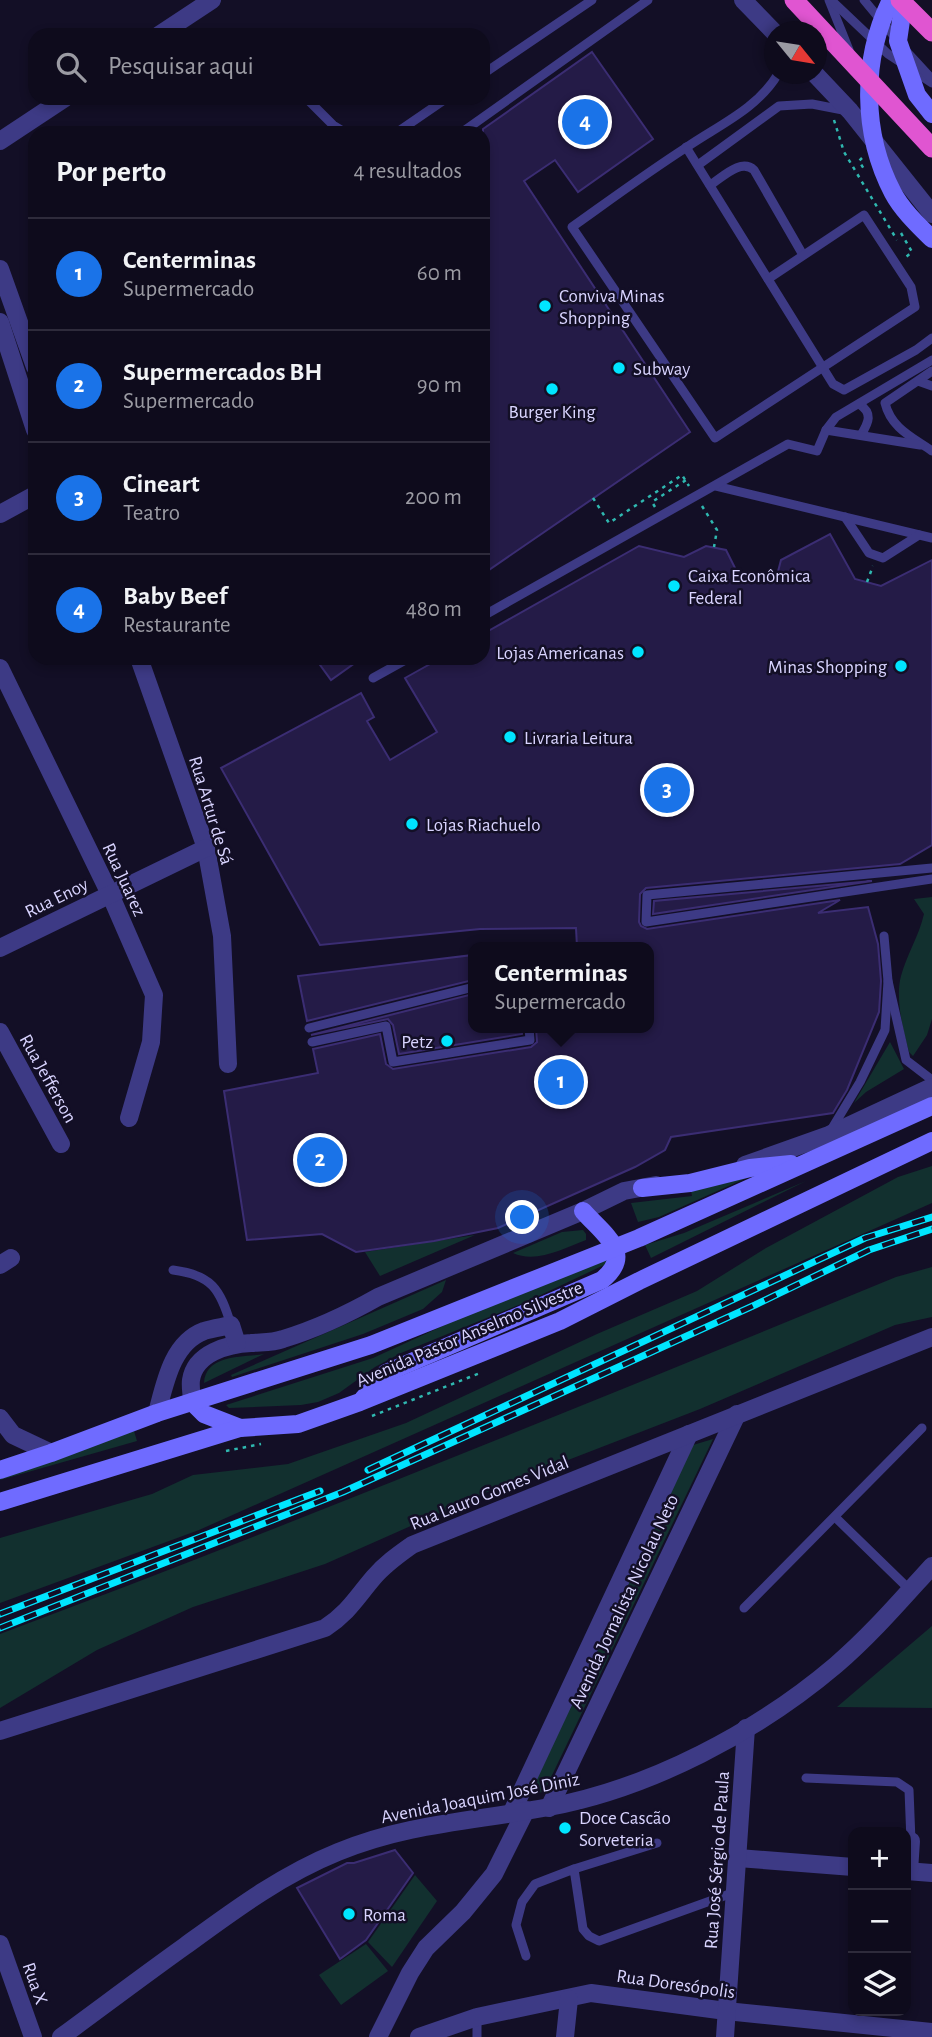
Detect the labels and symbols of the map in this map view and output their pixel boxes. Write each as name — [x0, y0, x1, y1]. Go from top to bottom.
north arrow — [764, 21, 827, 84]
pin: 4 — [562, 96, 608, 148]
place label: Conviva Minas Shopping — [559, 287, 665, 328]
marker: Conviva Minas Shopping — [537, 298, 553, 314]
marker: Subway — [611, 360, 627, 376]
place label: Subway — [633, 360, 690, 379]
marker: Burger King — [544, 381, 560, 397]
place label: Burger King — [508, 403, 596, 422]
place label: Caixa Econômica Federal — [688, 567, 811, 608]
marker: Caixa Econômica Federal — [666, 578, 682, 594]
place label: Lojas Americanas — [496, 644, 624, 663]
marker: Lojas Americanas — [630, 644, 646, 660]
place label: Minas Shopping — [768, 658, 888, 677]
marker: Minas Shopping — [893, 658, 909, 674]
marker: Livraria Leitura — [502, 729, 518, 745]
place label: Livraria Leitura — [524, 729, 633, 748]
street label: Rua Artur de Sá — [185, 754, 236, 867]
pin: 3 — [644, 764, 690, 816]
marker: Lojas Riachuelo — [404, 816, 420, 832]
place label: Lojas Riachuelo — [426, 816, 541, 835]
street label: Rua Juarez — [98, 840, 149, 919]
street label: Rua Enoy — [22, 875, 91, 922]
street label: Rua Jefferson — [16, 1031, 80, 1126]
place label: Petz — [401, 1033, 433, 1052]
marker: Petz — [439, 1033, 455, 1049]
pin: 1 — [538, 1056, 584, 1108]
pin: 2 — [297, 1134, 343, 1186]
your location — [505, 1200, 539, 1234]
street label: Avenida Pastor Anselmo Silvestre — [353, 1278, 586, 1391]
street label: Rua Lauro Gomes Vidal — [407, 1453, 572, 1534]
street label: Avenida Jornalista Nicolau Neto — [566, 1492, 682, 1712]
street label: Avenida Joaquim José Diniz — [379, 1770, 581, 1827]
street label: Rua José Sérgio de Paula — [702, 1770, 733, 1950]
place label: Doce Cascão Sorveteria — [579, 1809, 671, 1850]
marker: Doce Cascão Sorveteria — [557, 1820, 573, 1836]
marker: Roma — [341, 1906, 357, 1922]
place label: Roma — [363, 1906, 406, 1925]
street label: Rua X — [19, 1960, 51, 2007]
street label: Rua Doresópolis — [615, 1967, 736, 2002]

